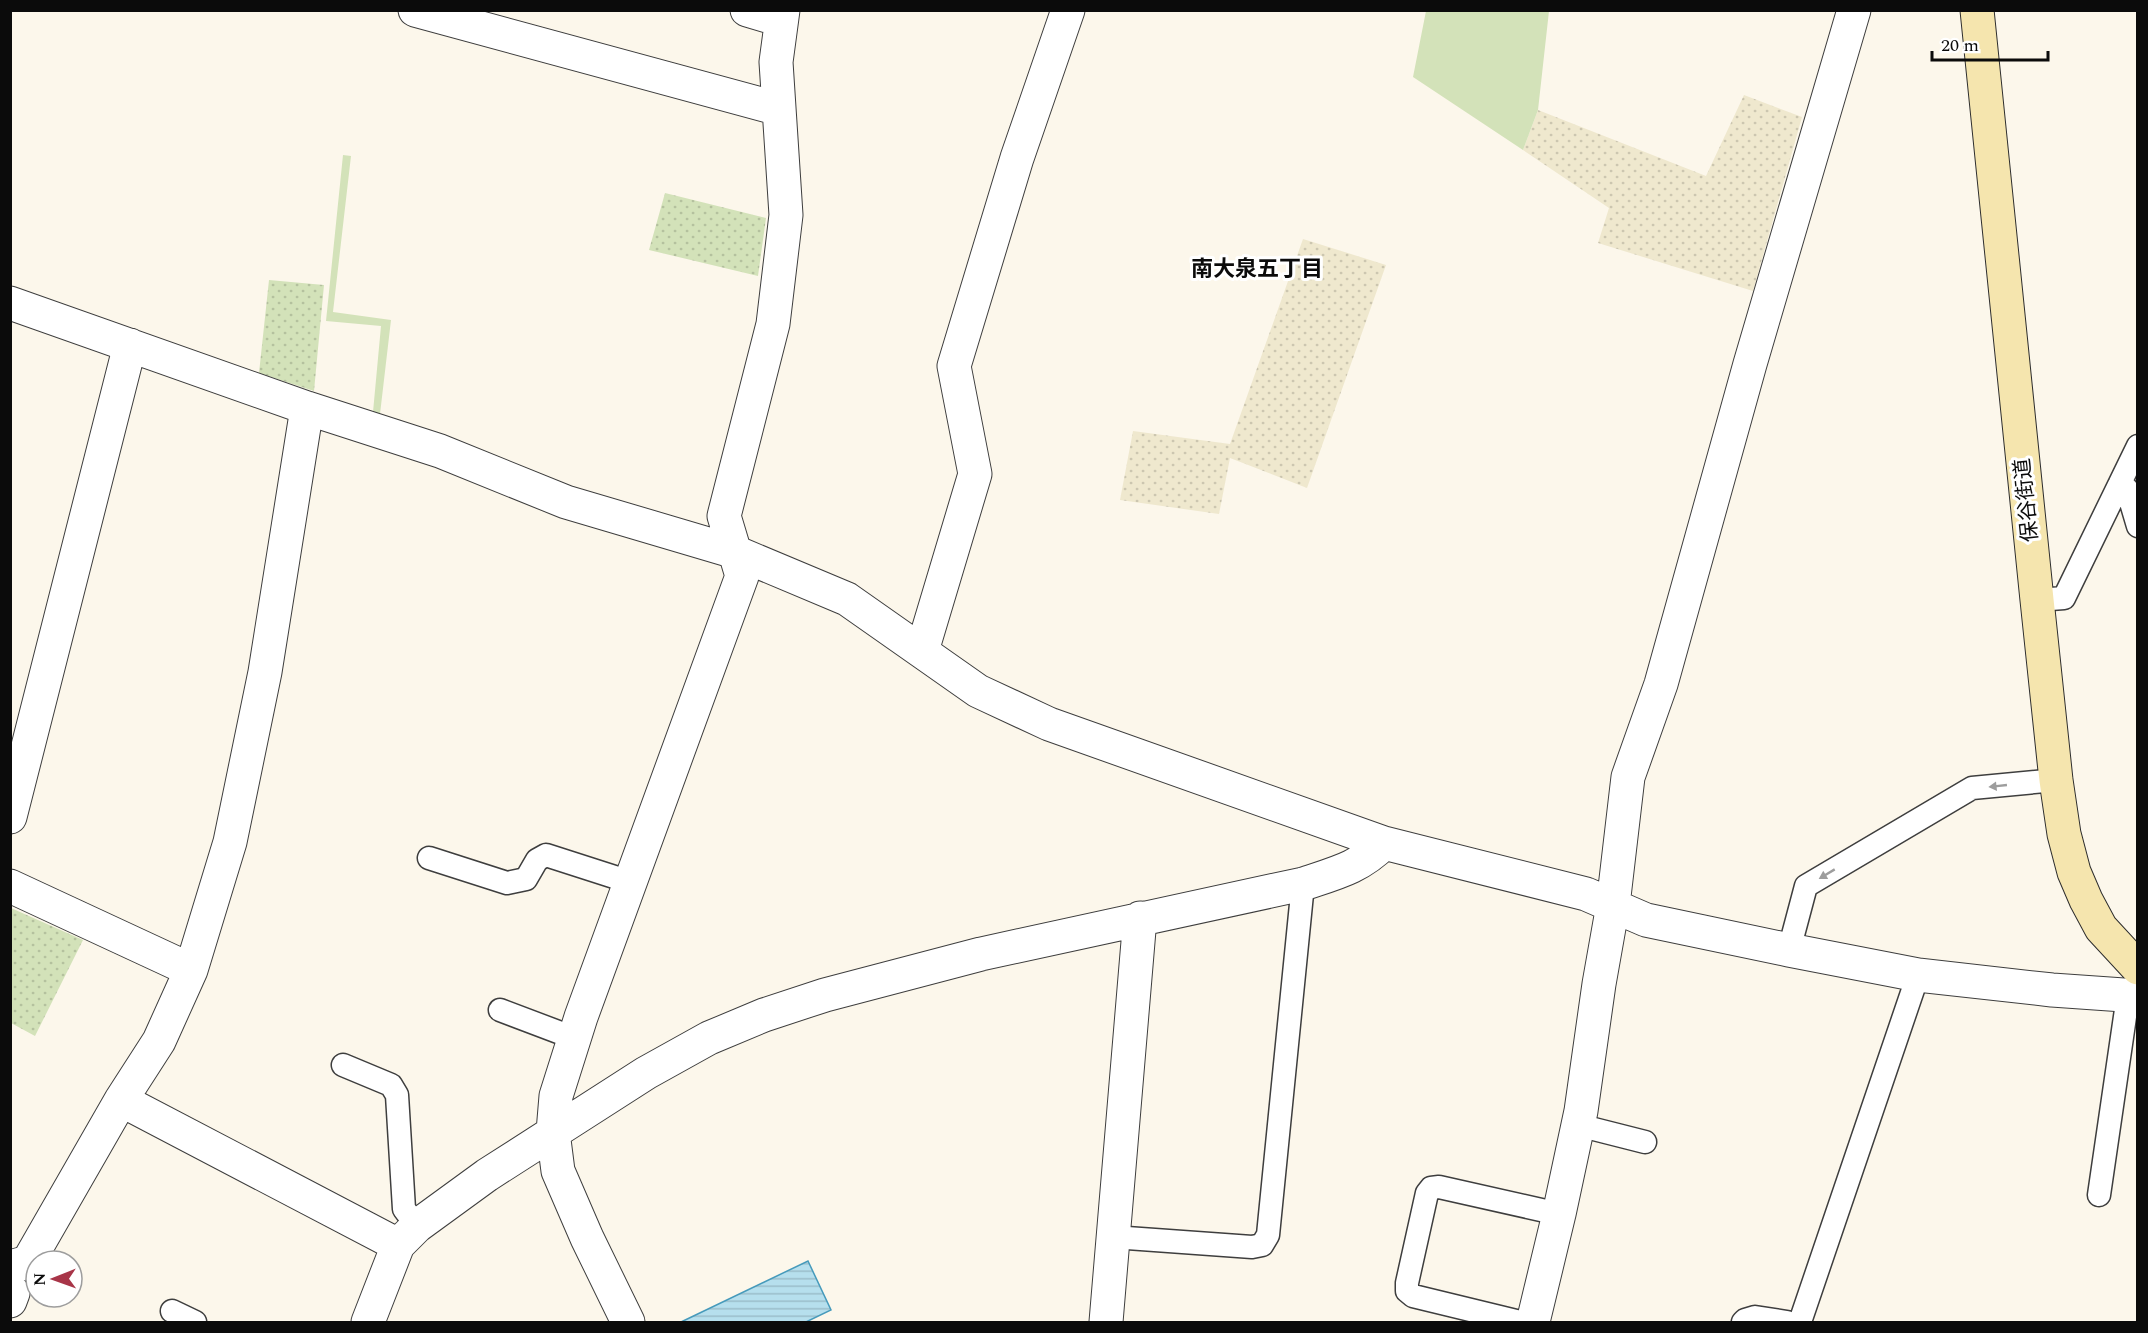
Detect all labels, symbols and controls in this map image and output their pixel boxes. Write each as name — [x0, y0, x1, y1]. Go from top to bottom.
scale bar — [1932, 24, 2048, 62]
text: 20 m — [1941, 32, 1979, 59]
district label: 南大泉五丁目 — [1191, 253, 1323, 286]
street label: 保谷街道 — [2007, 457, 2047, 543]
one-way arrow — [1989, 781, 2008, 791]
one-way arrow — [1819, 868, 1835, 879]
north arrow — [24, 1249, 84, 1309]
text: N — [28, 1273, 52, 1286]

